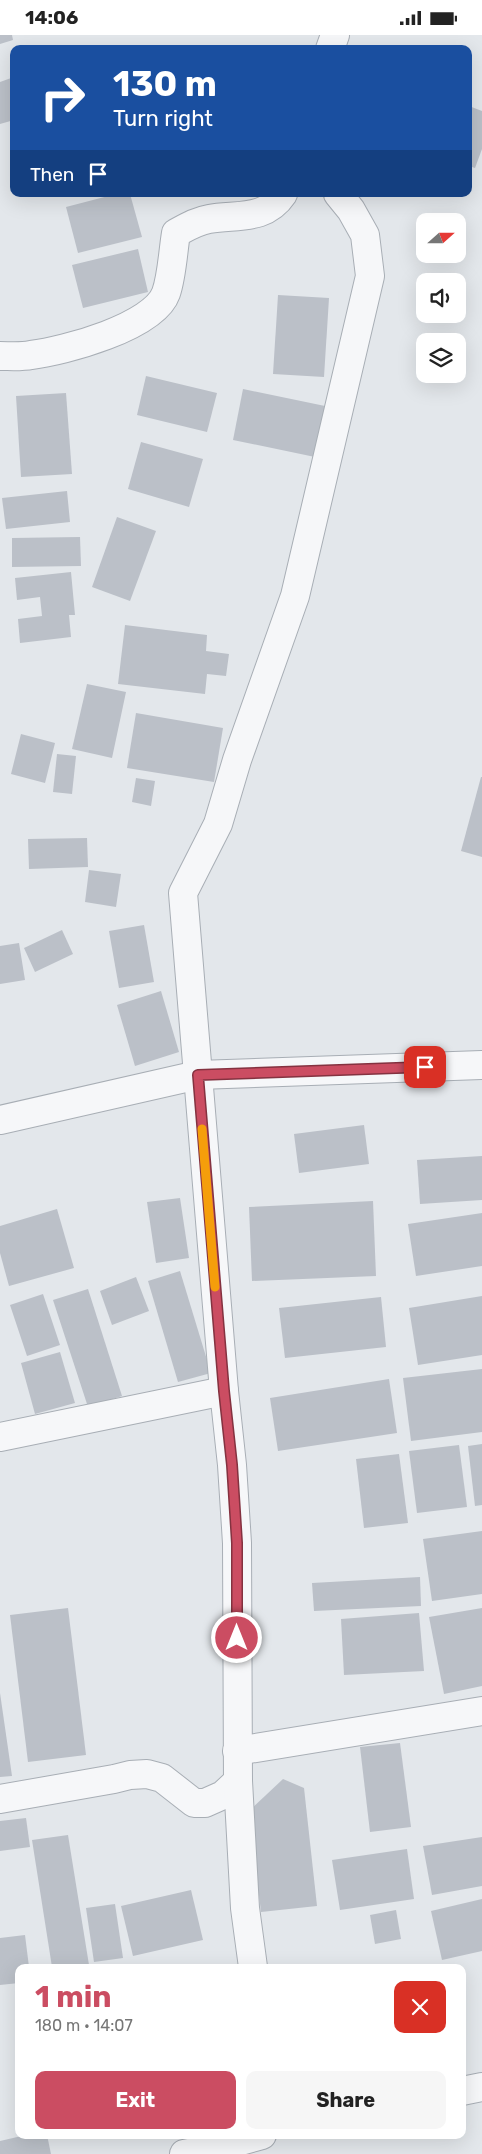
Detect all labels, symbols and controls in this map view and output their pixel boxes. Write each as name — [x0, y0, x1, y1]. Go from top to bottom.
text: 14:06 — [25, 6, 78, 29]
text: 130 m — [113, 63, 217, 105]
icon: right — [30, 65, 95, 130]
text: Turn right — [113, 105, 213, 132]
icon: arrive — [84, 160, 112, 188]
text: Then — [30, 163, 74, 186]
north arrow — [416, 213, 466, 263]
map controls — [416, 213, 466, 383]
button: sound — [416, 273, 466, 323]
button: layers — [416, 333, 466, 383]
pin — [404, 1046, 446, 1088]
icon: arrive — [411, 1053, 439, 1081]
position arrow — [210, 1611, 262, 1663]
text: 1 min — [35, 1979, 112, 2015]
button: close — [394, 1981, 446, 2033]
text: 180 m · 14:07 — [35, 2016, 133, 2035]
button: Exit — [35, 2071, 236, 2129]
button: Share — [246, 2071, 446, 2129]

